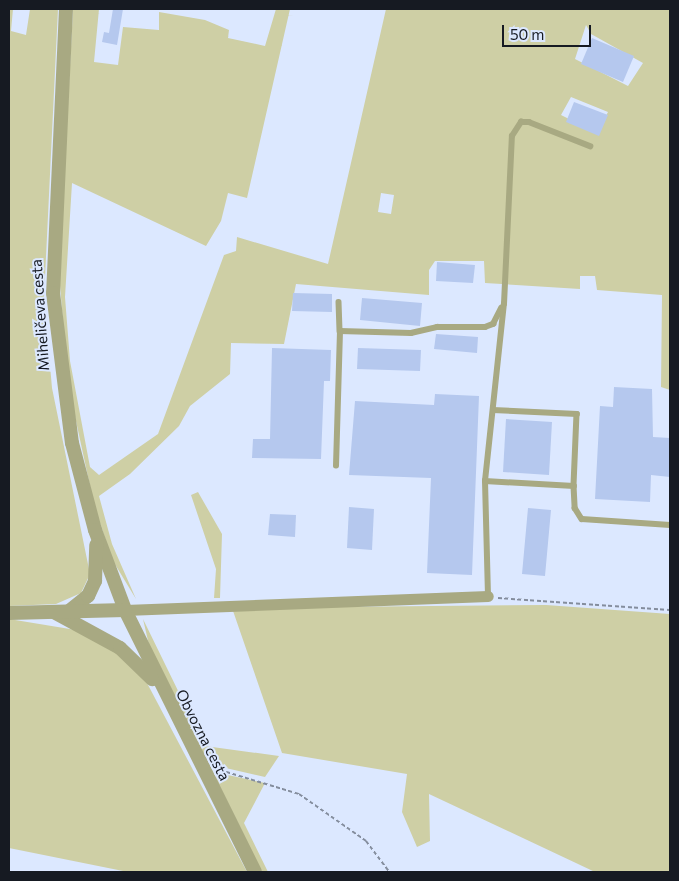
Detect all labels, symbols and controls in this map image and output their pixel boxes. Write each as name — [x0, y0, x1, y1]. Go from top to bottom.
scale bar — [504, 15, 593, 47]
text: 50 m — [510, 25, 544, 43]
street label: Miheličeva cesta — [27, 259, 53, 371]
street label: Obvozna cesta — [172, 686, 234, 784]

